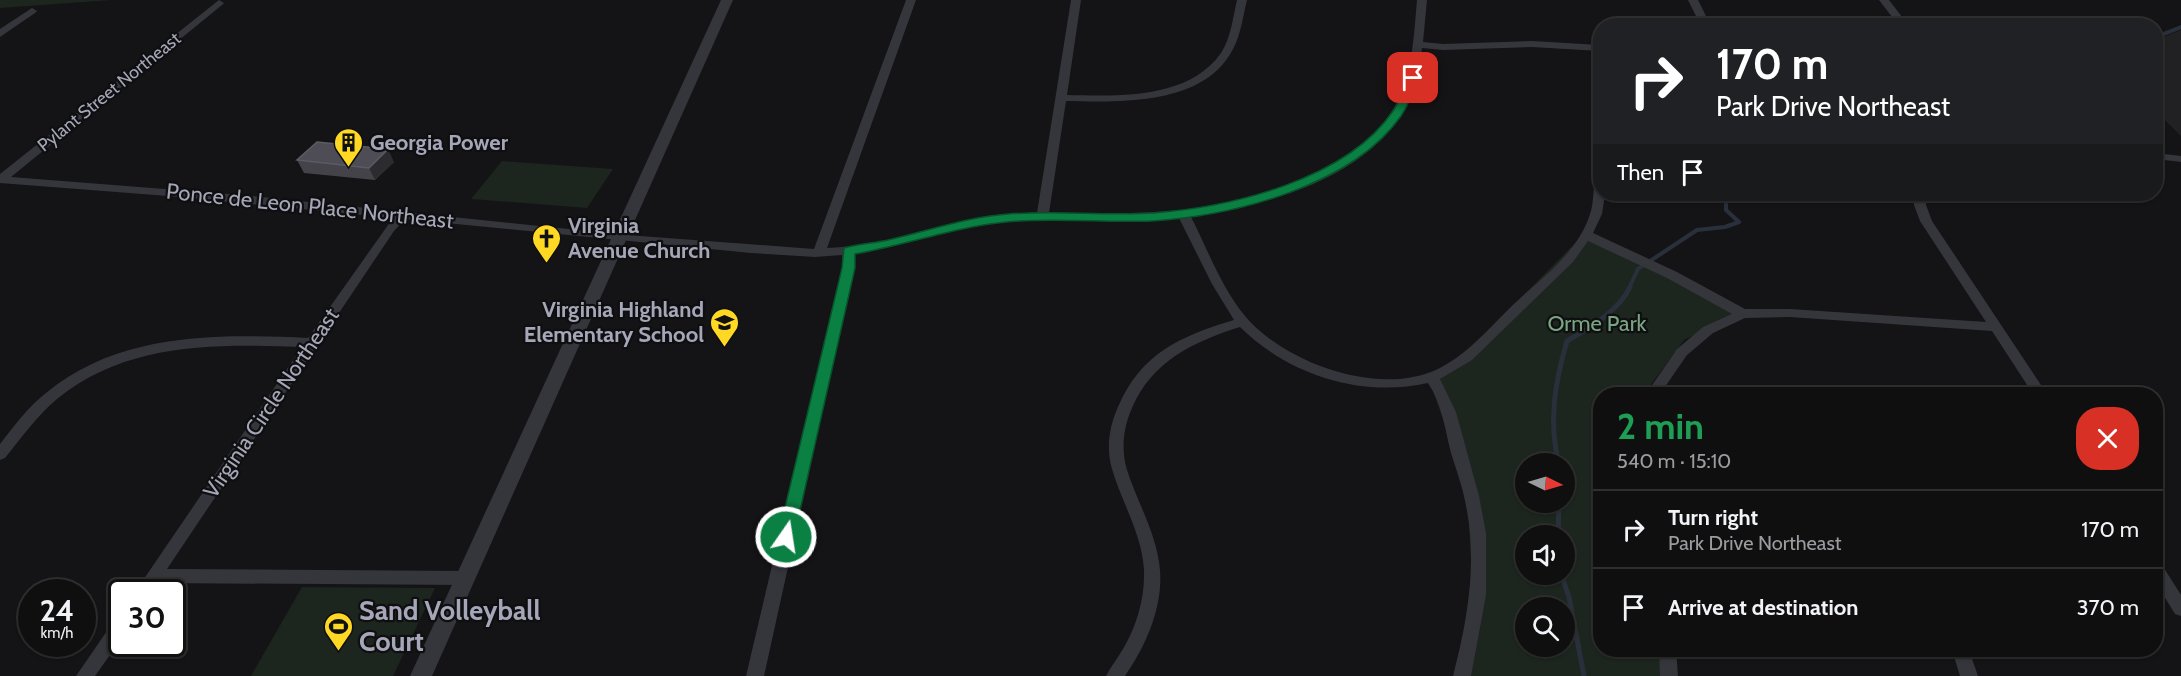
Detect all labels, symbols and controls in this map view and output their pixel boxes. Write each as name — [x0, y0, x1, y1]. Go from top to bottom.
street label: Pylant Street Northeast — [33, 27, 185, 157]
text: 170 m — [1716, 38, 1828, 90]
icon: right — [1617, 42, 1695, 120]
pin — [1387, 52, 1438, 103]
icon: arrive — [1396, 61, 1429, 94]
text: Park Drive Northeast — [1716, 90, 1950, 123]
building icon: Georgia Power — [333, 126, 365, 168]
place label: Georgia Power — [370, 129, 509, 156]
icon: arrive — [1676, 156, 1709, 189]
text: Then — [1617, 159, 1664, 186]
street label: Ponce de Leon Place Northeast — [165, 177, 456, 235]
place label: Virginia Avenue Church — [568, 212, 710, 264]
church icon: Virginia Avenue Church — [531, 222, 563, 264]
place label: Virginia Highland Elementary School — [524, 296, 704, 348]
street label: Virginia Circle Northeast — [197, 302, 345, 503]
school or university icon: Virginia Highland Elementary School — [709, 306, 741, 348]
park label: Orme Park — [1548, 310, 1647, 337]
text: 2 min — [1617, 404, 1704, 448]
button: close — [2076, 407, 2139, 470]
text: 540 m · 15:10 — [1617, 449, 1731, 473]
north arrow — [1515, 453, 1575, 513]
map controls — [1515, 453, 1575, 657]
text: Turn right — [1668, 504, 1758, 531]
position arrow — [754, 505, 818, 569]
icon: right — [1617, 513, 1650, 546]
text: 170 m — [2081, 516, 2139, 543]
button: sound — [1515, 525, 1575, 585]
text: Park Drive Northeast — [1668, 531, 1841, 555]
speed limit sign: 30 — [108, 579, 186, 657]
icon: arrive — [1617, 591, 1650, 624]
text: 24 — [40, 592, 74, 629]
place label: Sand Volleyball Court — [359, 594, 541, 658]
text: Arrive at destination — [1668, 594, 1858, 621]
text: 370 m — [2077, 594, 2139, 621]
button: search — [1515, 597, 1575, 657]
sports icon: Sand Volleyball Court — [322, 610, 354, 652]
text: km/h — [41, 624, 73, 642]

